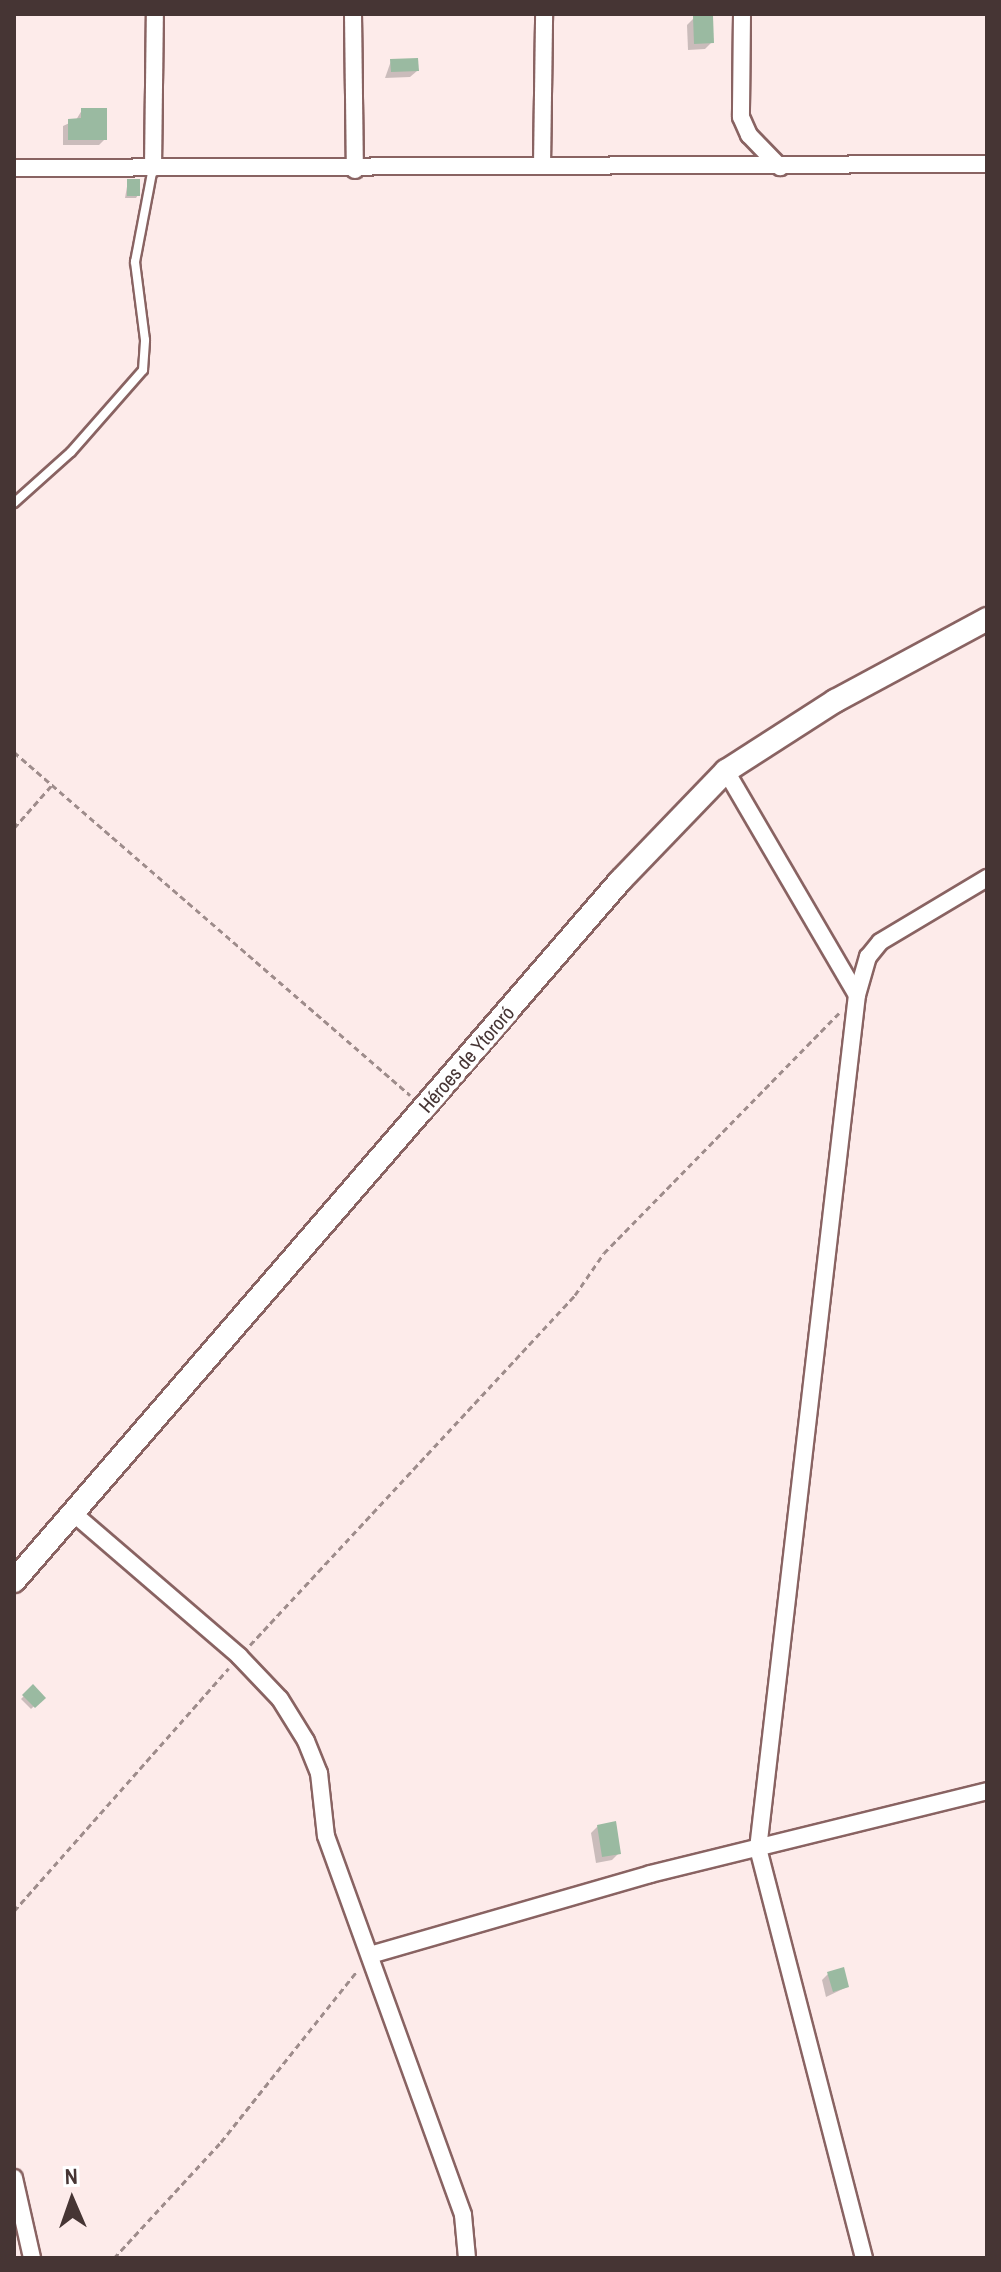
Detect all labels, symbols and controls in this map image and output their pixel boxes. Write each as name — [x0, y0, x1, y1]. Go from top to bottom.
street label: Héroes de Ytororó — [413, 1001, 519, 1117]
north arrow — [32, 2160, 112, 2240]
text: N — [64, 2161, 78, 2191]

